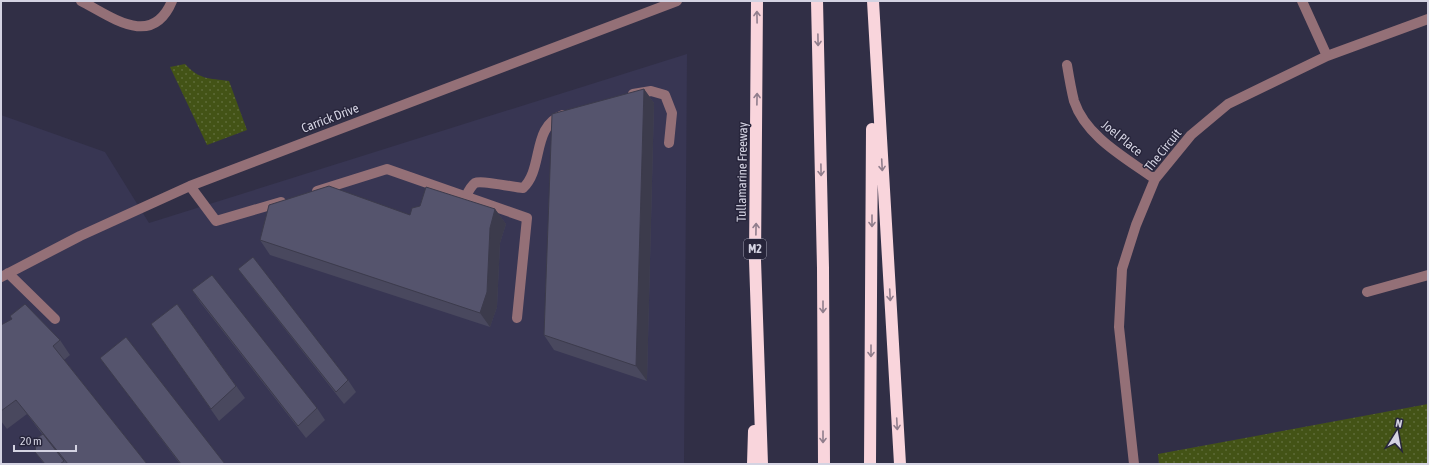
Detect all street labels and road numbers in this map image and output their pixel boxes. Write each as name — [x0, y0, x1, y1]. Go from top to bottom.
street label: Carrick Drive — [299, 100, 361, 136]
street label: Joel Place — [1099, 117, 1145, 159]
street label: Tullamarine Freeway — [734, 121, 750, 222]
street label: The Circuit — [1141, 126, 1185, 174]
road number: M2 — [744, 239, 766, 259]

